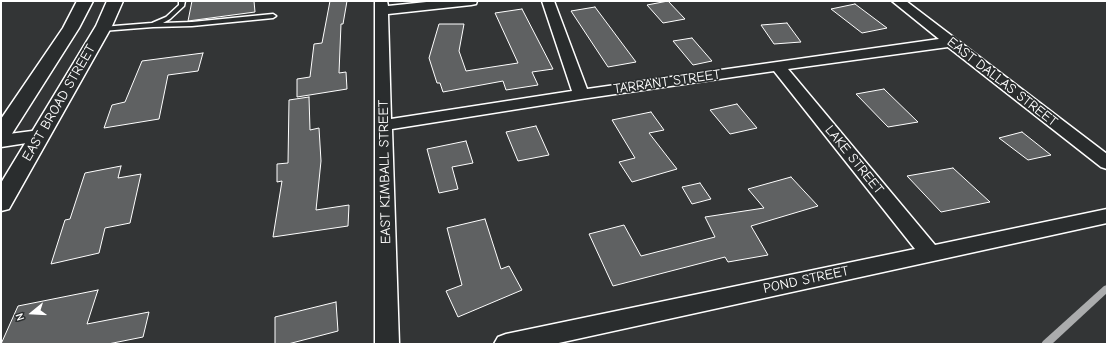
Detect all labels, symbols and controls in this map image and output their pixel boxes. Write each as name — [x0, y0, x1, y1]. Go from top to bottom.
street label: EAST DALLAS STREET — [944, 34, 1060, 130]
street label: EAST BROAD STREET — [19, 42, 99, 164]
street label: TARRANT STREET — [612, 66, 722, 98]
street label: EAST KIMBALL STREET — [375, 100, 395, 244]
street label: LAKE STREET — [821, 122, 887, 198]
street label: POND STREET — [762, 263, 850, 297]
north arrow — [12, 293, 52, 333]
text: N — [13, 311, 27, 322]

